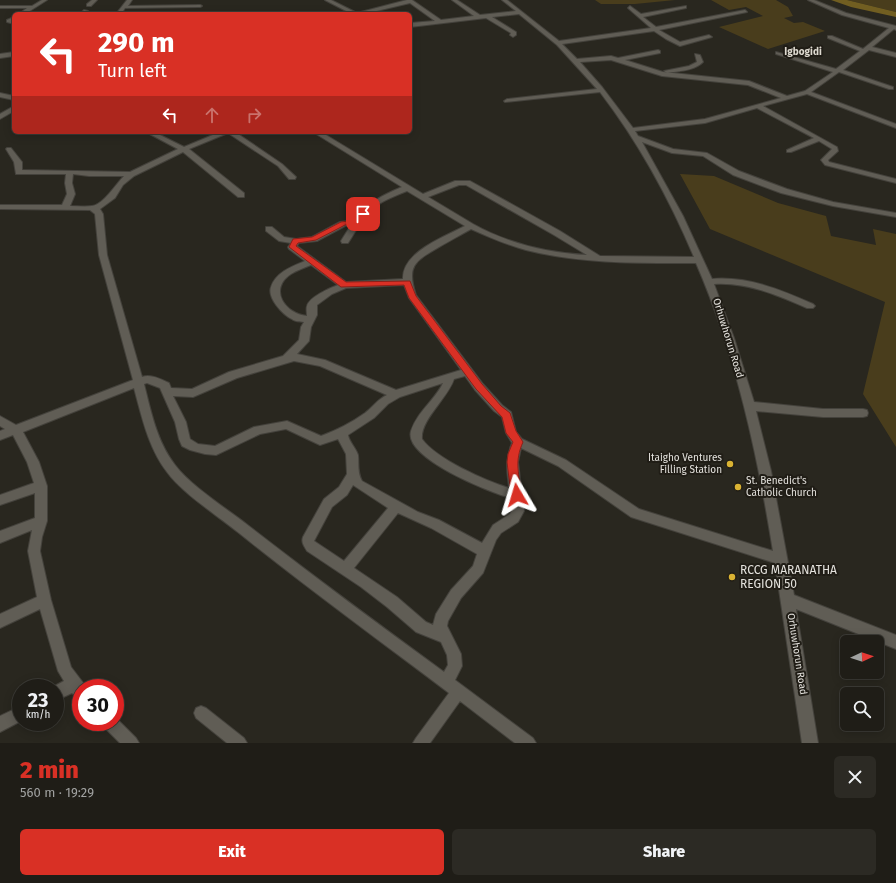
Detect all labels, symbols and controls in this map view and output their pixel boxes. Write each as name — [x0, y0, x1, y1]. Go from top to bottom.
text: 290 m — [98, 26, 175, 59]
icon: left — [32, 28, 84, 80]
district label: Igbogidi — [784, 46, 822, 58]
text: Turn left — [98, 60, 167, 82]
icon: left — [159, 104, 181, 126]
icon: ahead — [201, 104, 223, 126]
icon: right — [243, 104, 265, 126]
pin — [346, 197, 380, 231]
icon: arrive — [352, 203, 374, 225]
street label: Orhuwhorun Road — [710, 297, 746, 379]
place label: Itaigho Ventures Filling Station — [648, 452, 722, 476]
marker: Itaigho Ventures Filling Station — [725, 459, 735, 469]
position arrow — [496, 474, 538, 516]
place label: St. Benedict's Catholic Church — [746, 475, 817, 499]
marker: St. Benedict's Catholic Church — [733, 482, 743, 492]
place label: RCCG MARANATHA REGION 50 — [740, 563, 837, 591]
marker: RCCG MARANATHA REGION 50 — [727, 572, 737, 582]
street label: Orhuwhorun Road — [785, 612, 809, 696]
north arrow — [840, 635, 884, 679]
map controls — [840, 635, 884, 731]
speed limit sign: 30 — [72, 679, 124, 731]
button: search — [840, 687, 884, 731]
text: 23 — [28, 688, 48, 712]
text: km/h — [26, 709, 50, 721]
text: 2 min — [20, 756, 79, 784]
button: close — [834, 756, 876, 798]
text: 560 m · 19:29 — [20, 785, 94, 800]
button: Exit — [20, 829, 444, 875]
button: Share — [452, 829, 876, 875]

